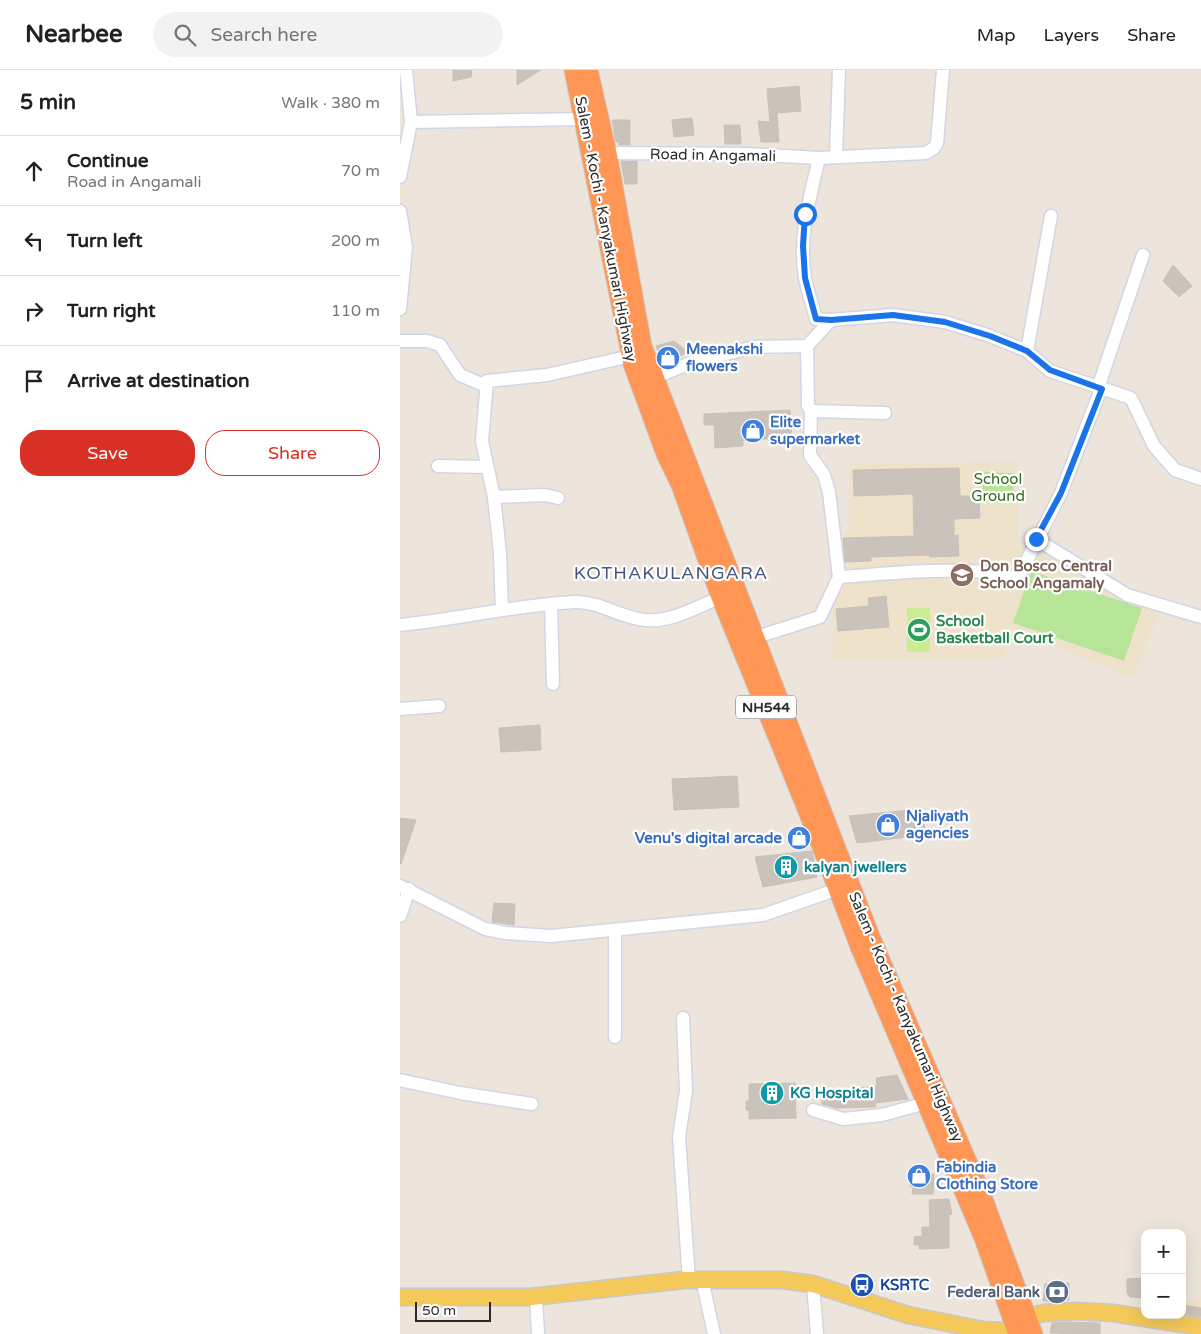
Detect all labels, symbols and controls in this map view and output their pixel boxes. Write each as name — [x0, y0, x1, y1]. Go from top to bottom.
search box — [153, 12, 503, 57]
text: Nearbee — [25, 20, 123, 49]
icon: search — [171, 21, 199, 49]
text: Search here — [211, 24, 317, 46]
text: Map — [977, 24, 1016, 46]
text: Layers — [1044, 24, 1099, 46]
text: Share — [1127, 24, 1176, 46]
text: 5 min — [20, 90, 76, 115]
text: Walk · 380 m — [281, 93, 380, 113]
street label: Salem - Kochi - Kanyakumari Highway — [571, 95, 641, 363]
street label: Road in Angamali — [650, 145, 776, 165]
text: Continue — [67, 150, 149, 172]
icon: ahead — [20, 157, 48, 185]
text: 70 m — [341, 161, 380, 181]
text: Road in Angamali — [67, 172, 202, 192]
route start — [794, 203, 817, 226]
icon: left — [20, 227, 48, 255]
text: Turn left — [67, 230, 143, 252]
text: 200 m — [331, 231, 380, 251]
icon: right — [20, 297, 48, 325]
text: Turn right — [67, 300, 155, 322]
text: 110 m — [331, 301, 380, 321]
place label: Meenakshi flowers — [685, 340, 763, 375]
shop icon: Meenakshi flowers — [655, 345, 681, 371]
icon: arrive — [20, 367, 48, 395]
text: Arrive at destination — [67, 370, 250, 392]
place label: Elite supermarket — [770, 413, 861, 449]
shop icon: Elite supermarket — [740, 418, 766, 444]
button: Save — [20, 430, 195, 476]
button: Share — [205, 430, 380, 476]
park label: School Ground — [971, 470, 1025, 505]
route end — [1025, 528, 1048, 551]
place label: Don Bosco Central School Angamaly — [980, 557, 1112, 593]
district label: KOTHAKULANGARA — [574, 562, 768, 584]
school or university icon: Don Bosco Central School Angamaly — [949, 562, 975, 588]
place label: School Basketball Court — [936, 612, 1054, 647]
sports icon: School Basketball Court — [906, 617, 932, 643]
road number: NH544 — [736, 696, 796, 719]
place label: Njaliyath agencies — [906, 807, 969, 843]
shop icon: Njaliyath agencies — [875, 812, 901, 838]
shop icon: Venu's digital arcade — [786, 825, 812, 851]
place label: Venu's digital arcade — [635, 829, 783, 848]
building icon: kalyan jwellers — [773, 854, 799, 880]
place label: kalyan jwellers — [804, 858, 907, 877]
street label: Salem - Kochi - Kanyakumari Highway — [845, 889, 967, 1145]
building icon: KG Hospital — [759, 1080, 785, 1106]
place label: KG Hospital — [790, 1084, 873, 1103]
place label: Fabindia Clothing Store — [936, 1158, 1038, 1194]
shop icon: Fabindia Clothing Store — [906, 1163, 932, 1189]
map controls — [1141, 1229, 1186, 1319]
button: + — [1141, 1229, 1186, 1274]
bus stop icon: KSRTC — [849, 1272, 875, 1298]
button: − — [1141, 1274, 1186, 1319]
place label: KSRTC — [880, 1276, 930, 1294]
bank icon: Federal Bank — [1044, 1279, 1070, 1305]
place label: Federal Bank — [947, 1283, 1040, 1301]
scale bar — [415, 1299, 491, 1322]
text: 50 m — [422, 1302, 456, 1319]

